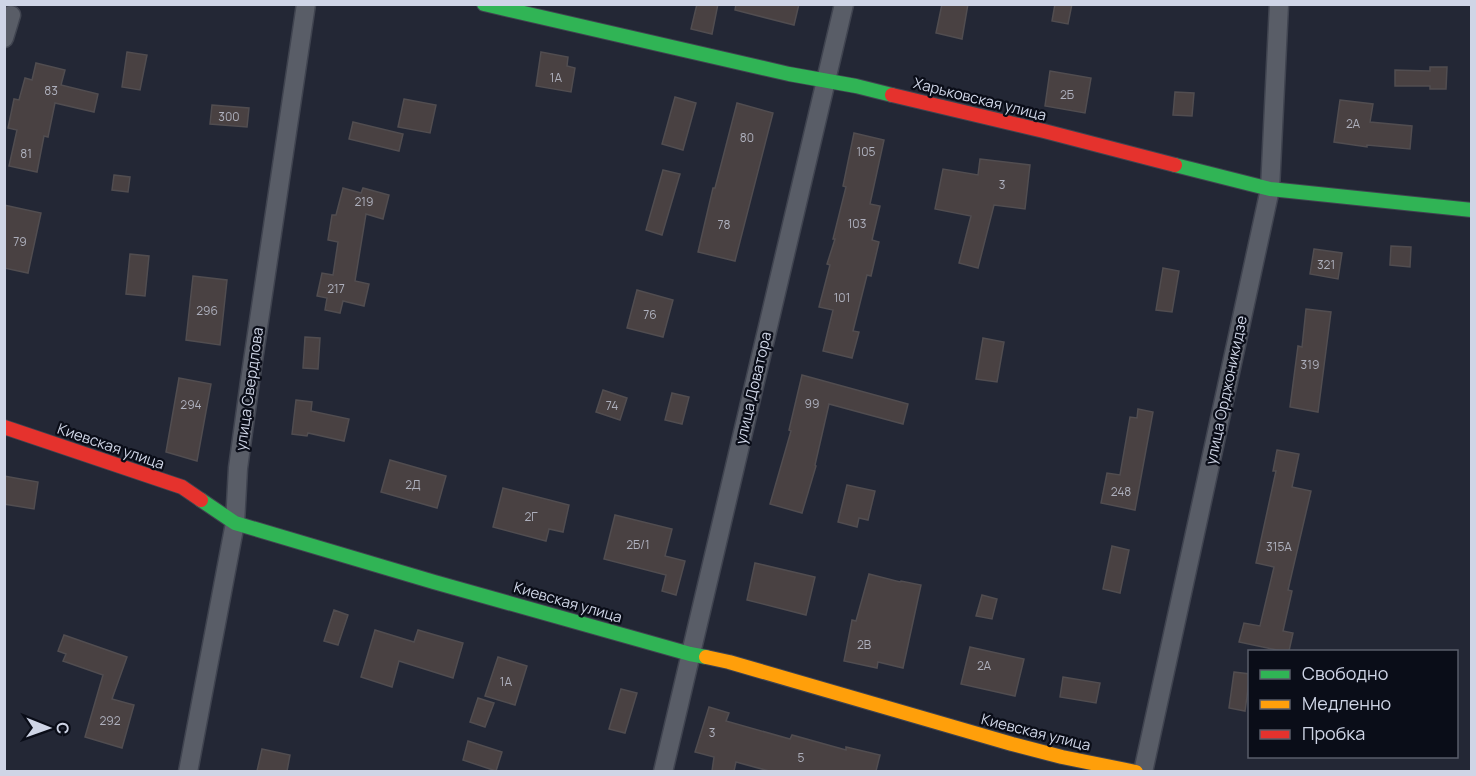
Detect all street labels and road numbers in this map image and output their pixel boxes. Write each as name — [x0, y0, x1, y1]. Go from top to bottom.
street label: Харьковская улица — [911, 72, 1049, 126]
street label: улица Орджоникидзе — [1200, 313, 1252, 466]
street label: улица Свердлова — [230, 326, 268, 452]
street label: улица Доватора — [730, 330, 776, 446]
street label: Киевская улица — [55, 418, 167, 474]
street label: Киевская улица — [511, 576, 625, 628]
street label: Киевская улица — [979, 708, 1093, 756]

